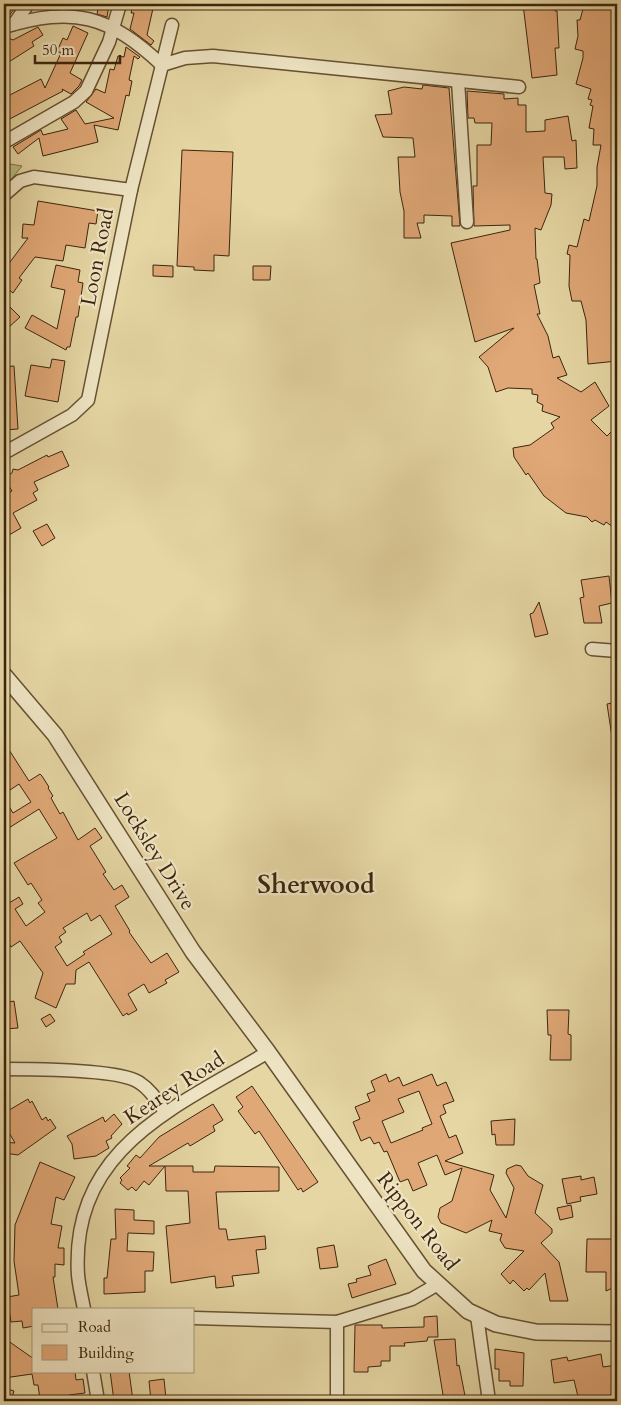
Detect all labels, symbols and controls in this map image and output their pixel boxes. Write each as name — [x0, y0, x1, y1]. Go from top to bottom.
scale bar — [35, 32, 120, 64]
text: 50 m — [42, 40, 74, 60]
street label: Loon Road — [74, 206, 121, 309]
street label: Locksley Drive — [107, 787, 202, 916]
district label: Sherwood — [257, 867, 375, 902]
street label: Kearey Road — [118, 1045, 230, 1132]
street label: Rippon Road — [370, 1166, 465, 1277]
legend — [32, 1308, 195, 1372]
text: Road — [78, 1317, 111, 1337]
text: Building — [78, 1343, 134, 1363]

